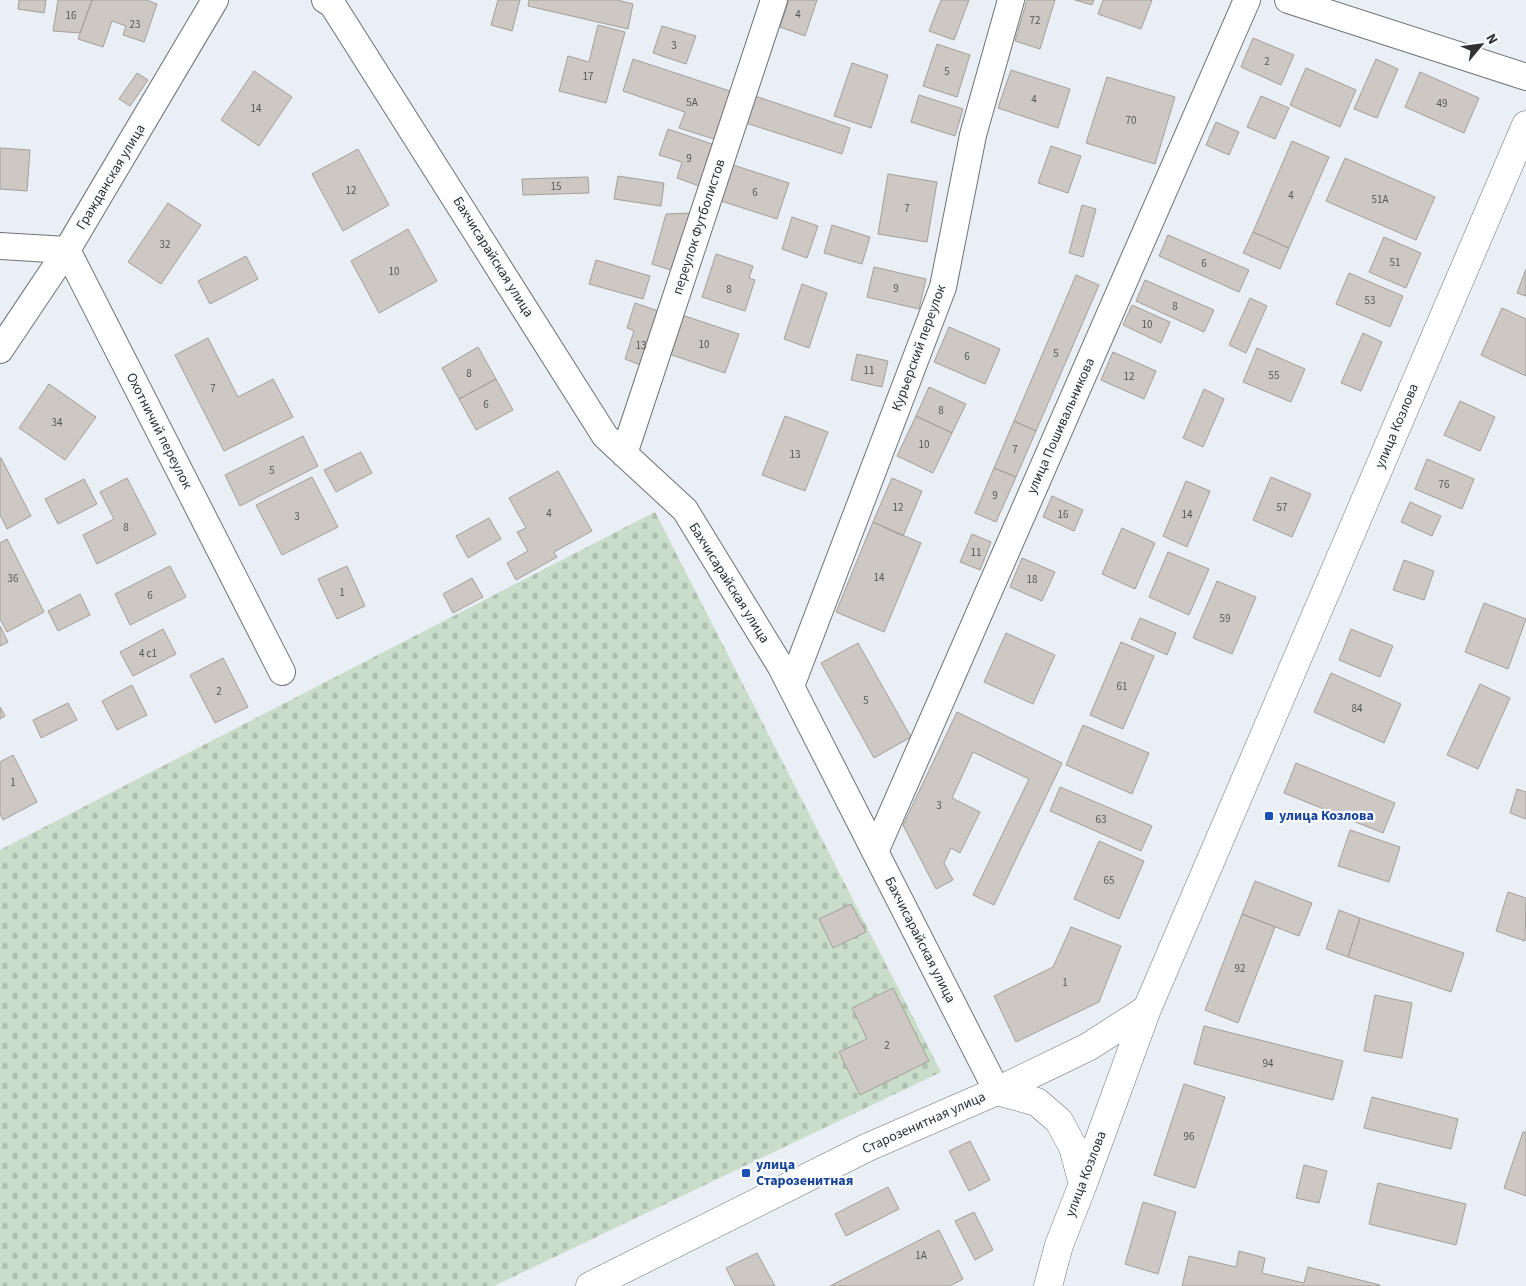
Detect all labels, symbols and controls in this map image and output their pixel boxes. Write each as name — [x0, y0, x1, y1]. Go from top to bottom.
house number: 4 — [795, 7, 801, 22]
house number: 16 — [66, 8, 77, 23]
house number: 72 — [1030, 13, 1040, 28]
house number: 23 — [130, 17, 140, 32]
north arrow — [1456, 20, 1506, 70]
text: N — [1480, 30, 1502, 48]
house number: 3 — [671, 38, 677, 53]
house number: 2 — [1264, 54, 1270, 69]
house number: 5 — [944, 64, 950, 79]
house number: 17 — [583, 69, 593, 84]
house number: 4 — [1031, 92, 1037, 107]
house number: 5А — [686, 95, 698, 110]
house number: 49 — [1437, 96, 1447, 111]
house number: 14 — [251, 101, 262, 116]
house number: 70 — [1126, 113, 1136, 128]
street label: Гражданская улица — [72, 120, 150, 234]
house number: 9 — [686, 151, 692, 166]
street label: переулок Футболистов — [668, 157, 730, 297]
house number: 15 — [551, 179, 561, 194]
house number: 12 — [346, 183, 356, 198]
house number: 6 — [752, 185, 758, 200]
house number: 4 — [1288, 188, 1294, 203]
house number: 51А — [1372, 192, 1388, 207]
street label: Бахчисарайская улица — [448, 193, 538, 321]
house number: 7 — [904, 201, 910, 216]
house number: 32 — [160, 237, 170, 252]
house number: 51 — [1390, 255, 1400, 270]
house number: 6 — [1201, 256, 1207, 271]
house number: 10 — [389, 264, 399, 279]
house number: 9 — [893, 281, 899, 296]
house number: 8 — [726, 282, 732, 297]
street label: Курьерский переулок — [887, 282, 951, 414]
house number: 53 — [1365, 293, 1375, 308]
house number: 8 — [1172, 299, 1178, 314]
house number: 10 — [1142, 317, 1152, 332]
house number: 10 — [699, 337, 709, 352]
house number: 13 — [636, 338, 646, 353]
house number: 5 — [1053, 346, 1059, 361]
house number: 6 — [964, 349, 970, 364]
street label: улица Пошивальникова — [1022, 355, 1100, 497]
house number: 11 — [864, 363, 874, 378]
house number: 8 — [466, 366, 472, 381]
house number: 55 — [1269, 368, 1279, 383]
street label: Охотничий переулок — [121, 369, 197, 493]
house number: 12 — [1124, 369, 1134, 384]
street label: улица Козлова — [1370, 380, 1424, 472]
house number: 7 — [210, 381, 216, 396]
house number: 6 — [483, 397, 489, 412]
house number: 8 — [938, 403, 944, 418]
house number: 34 — [52, 415, 63, 430]
house number: 10 — [919, 437, 929, 452]
house number: 7 — [1012, 442, 1018, 457]
house number: 13 — [790, 447, 800, 462]
house number: 5 — [269, 463, 275, 478]
house number: 76 — [1439, 477, 1450, 492]
house number: 9 — [992, 488, 998, 503]
house number: 12 — [893, 500, 903, 515]
house number: 57 — [1277, 500, 1287, 515]
house number: 4 — [546, 506, 552, 521]
house number: 16 — [1058, 507, 1069, 522]
house number: 14 — [1182, 507, 1193, 522]
house number: 3 — [294, 509, 300, 524]
street label: Бахчисарайская улица — [684, 519, 774, 647]
house number: 8 — [123, 520, 129, 535]
house number: 11 — [971, 545, 981, 560]
house number: 14 — [874, 570, 885, 585]
house number: 36 — [8, 571, 19, 586]
house number: 18 — [1027, 572, 1038, 587]
house number: 1 — [339, 585, 345, 600]
house number: 6 — [147, 588, 153, 603]
house number: 59 — [1220, 611, 1230, 626]
house number: 4 с1 — [139, 646, 157, 661]
house number: 61 — [1117, 679, 1127, 694]
house number: 2 — [216, 684, 222, 699]
house number: 5 — [863, 693, 869, 708]
house number: 84 — [1352, 701, 1363, 716]
house number: 1 — [10, 775, 16, 790]
house number: 3 — [936, 798, 942, 813]
place label: улица Козлова — [1279, 806, 1374, 826]
marker: улица Козлова — [1263, 810, 1275, 822]
house number: 63 — [1096, 812, 1106, 827]
street label: Бахчисарайская улица — [880, 873, 960, 1007]
house number: 65 — [1104, 873, 1114, 888]
house number: 92 — [1235, 961, 1245, 976]
house number: 1 — [1062, 975, 1068, 990]
house number: 2 — [884, 1038, 890, 1053]
house number: 94 — [1263, 1056, 1274, 1071]
street label: Старозенитная улица — [859, 1087, 989, 1159]
street label: улица Козлова — [1060, 1128, 1112, 1220]
house number: 96 — [1184, 1129, 1195, 1144]
place label: улица Старозенитная — [756, 1155, 853, 1191]
marker: улица Старозенитная — [740, 1167, 752, 1179]
house number: 1А — [915, 1248, 927, 1263]

